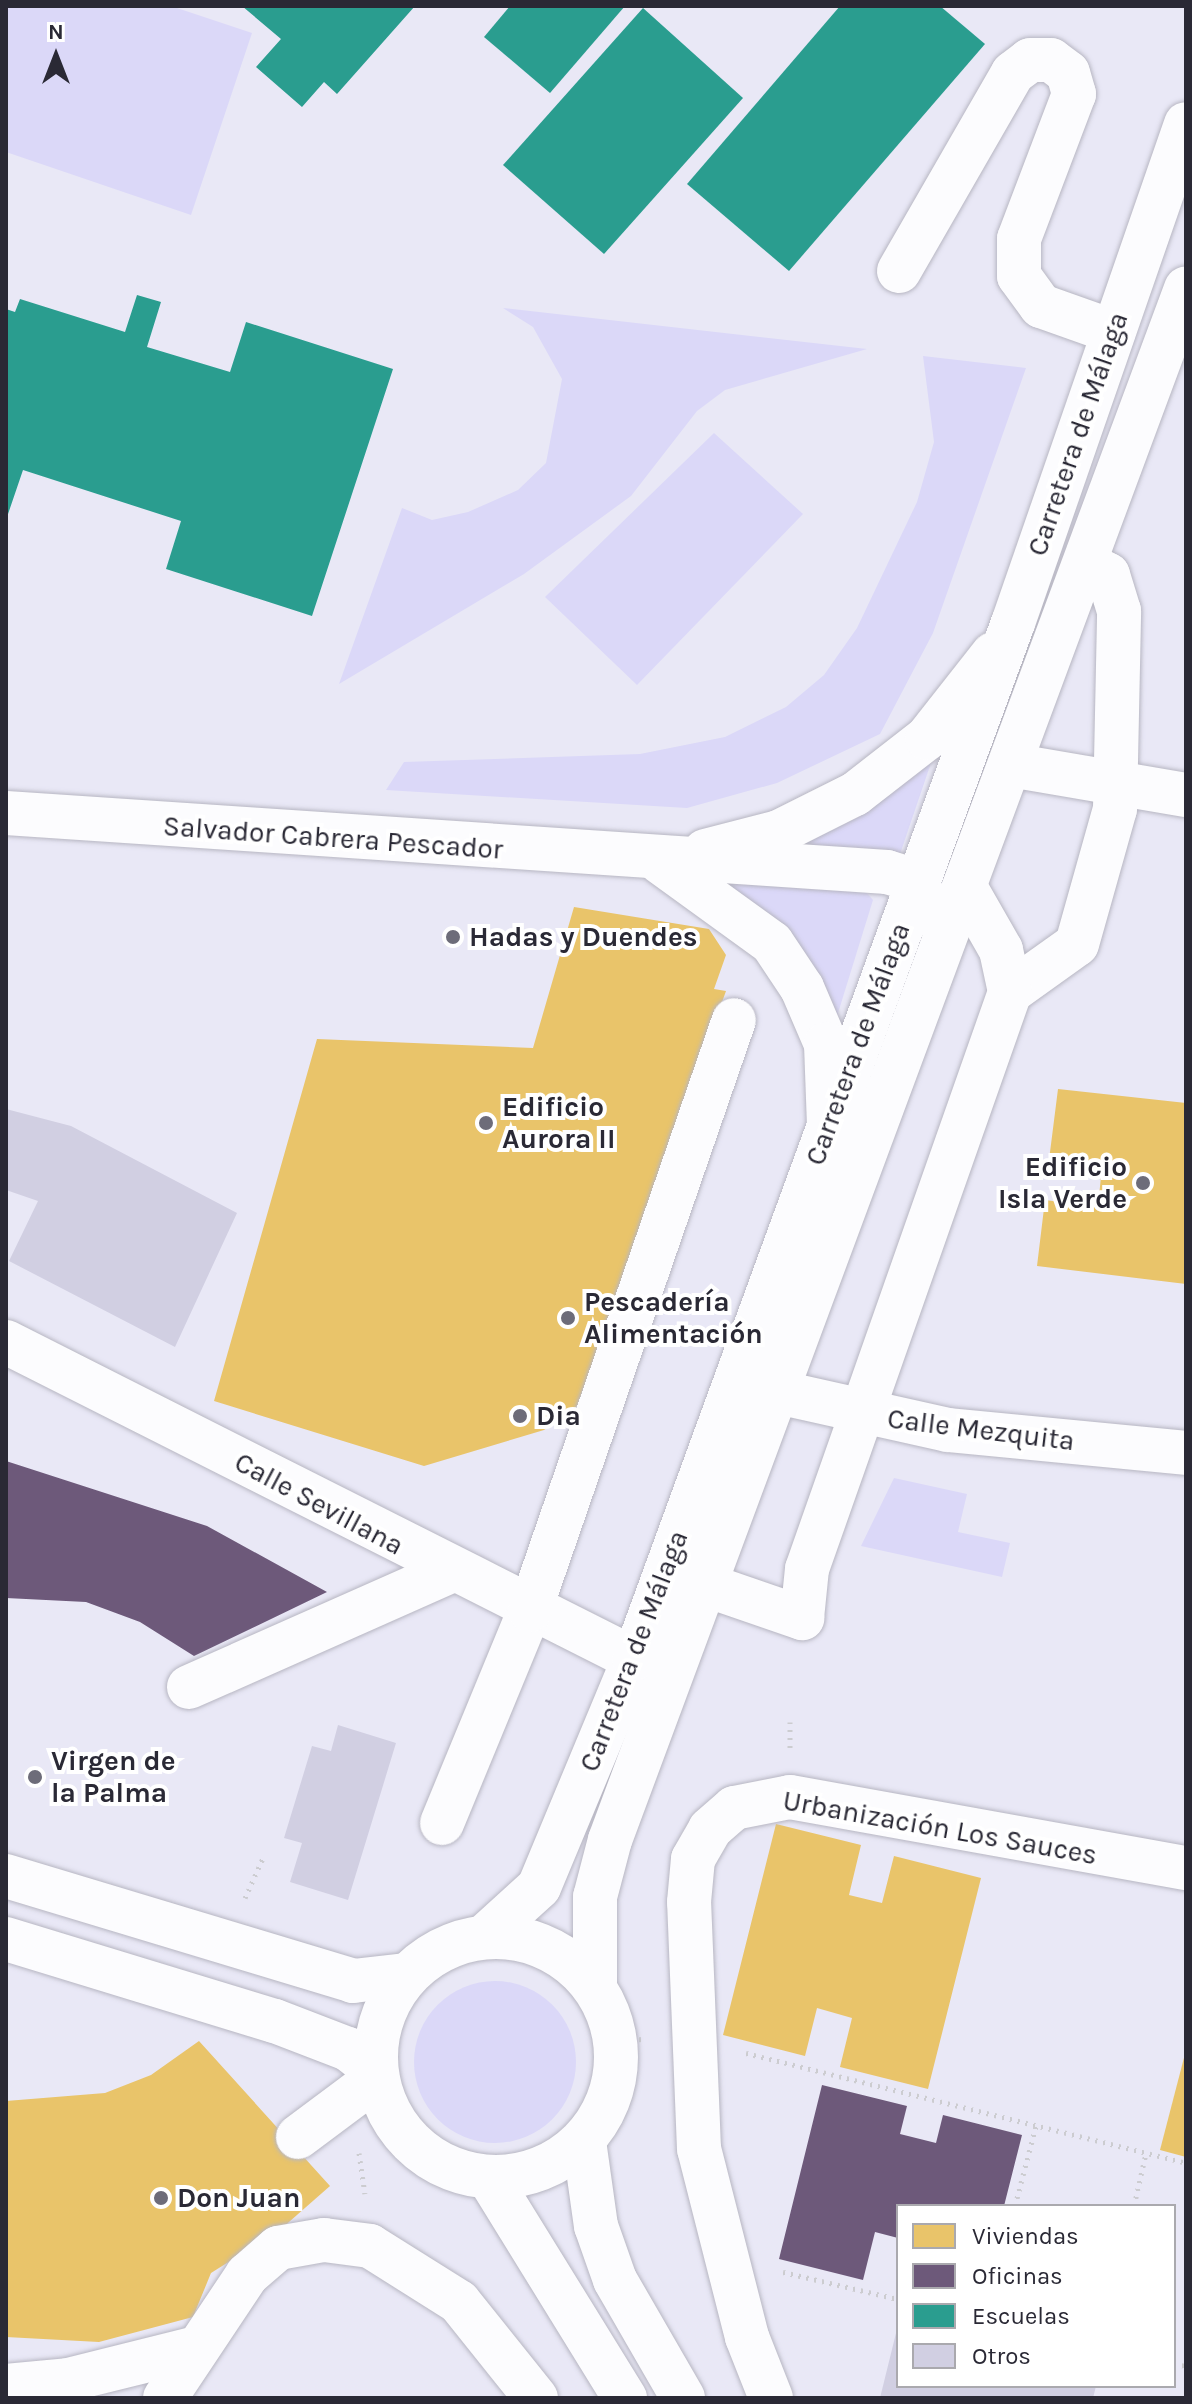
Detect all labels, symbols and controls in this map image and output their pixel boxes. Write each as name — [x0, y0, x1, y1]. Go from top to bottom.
north arrow — [16, 16, 96, 96]
text: N — [48, 19, 64, 45]
street label: Carretera de Málaga — [1021, 308, 1135, 560]
street label: Salvador Cabrera Pescador — [162, 809, 504, 867]
street label: Carretera de Málaga — [799, 918, 917, 1170]
place label: Hadas y Duendes — [469, 920, 698, 954]
marker: Hadas y Duendes — [444, 928, 462, 946]
place label: Edificio Aurora II — [502, 1090, 615, 1156]
marker: Edificio Aurora II — [477, 1114, 495, 1132]
place label: Edificio Isla Verde — [998, 1150, 1127, 1216]
marker: Edificio Isla Verde — [1134, 1174, 1152, 1192]
place label: Pescadería Alimentación — [584, 1285, 763, 1351]
marker: Pescadería Alimentación — [559, 1309, 577, 1327]
place label: Dia — [536, 1399, 581, 1433]
street label: Calle Mezquita — [886, 1402, 1076, 1458]
marker: Dia — [511, 1407, 529, 1425]
street label: Calle Sevillana — [229, 1445, 409, 1563]
street label: Carretera de Málaga — [573, 1526, 695, 1776]
place label: Virgen de la Palma — [51, 1744, 176, 1810]
marker: Virgen de la Palma — [26, 1768, 44, 1786]
street label: Urbanización Los Sauces — [780, 1784, 1100, 1872]
place label: Don Juan — [177, 2181, 300, 2215]
marker: Don Juan — [152, 2189, 170, 2207]
legend — [896, 2204, 1176, 2388]
text: Viviendas — [972, 2222, 1079, 2250]
text: Oficinas — [972, 2262, 1063, 2290]
text: Escuelas — [972, 2302, 1070, 2330]
text: Otros — [972, 2342, 1031, 2370]

